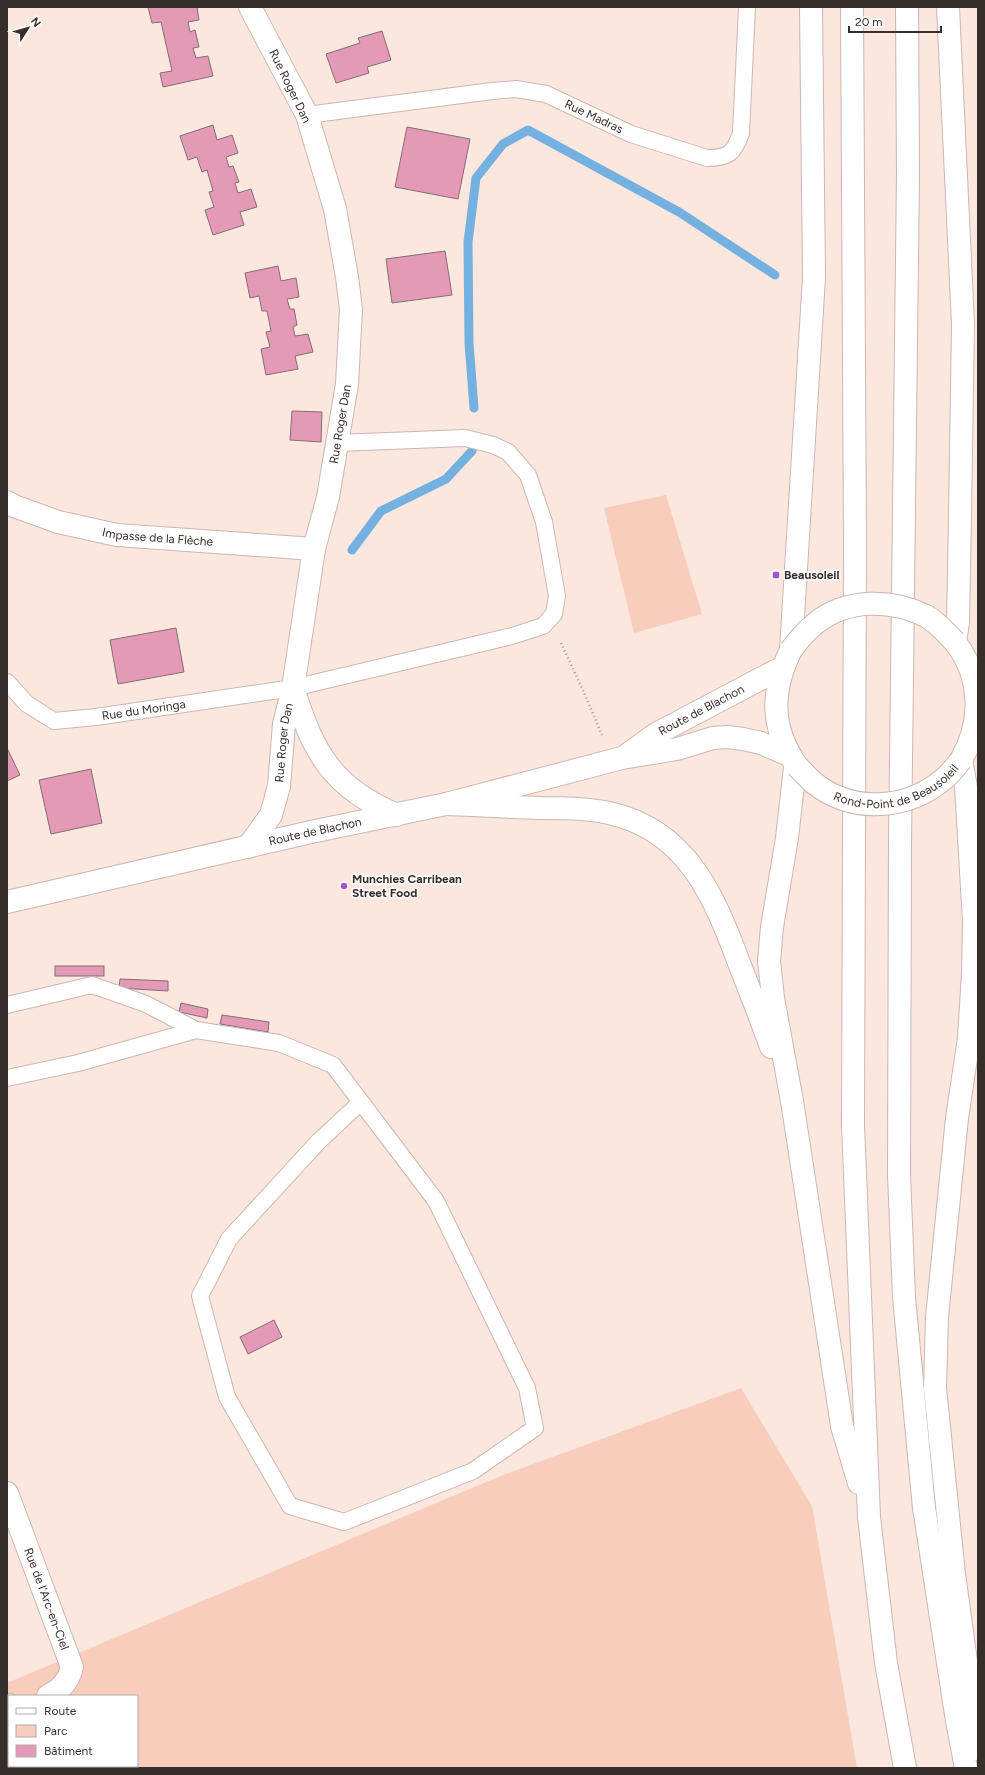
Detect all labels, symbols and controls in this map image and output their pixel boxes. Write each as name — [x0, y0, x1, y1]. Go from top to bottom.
north arrow — [8, 8, 48, 48]
scale bar — [849, 8, 941, 34]
text: N — [28, 15, 43, 30]
text: 20 m — [855, 15, 883, 29]
street label: Rue Roger Dan — [266, 47, 314, 125]
street label: Rue Madras — [562, 97, 626, 136]
street label: Rue Roger Dan — [327, 383, 354, 465]
street label: Impasse de la Flèche — [101, 525, 214, 549]
place label: Beausoleil — [784, 568, 840, 582]
marker: Beausoleil — [771, 570, 781, 580]
street label: Route de Blachon — [656, 682, 747, 738]
street label: Rue du Moringa — [101, 697, 186, 723]
street label: Rue Roger Dan — [272, 701, 296, 783]
street label: Rond-Point de Beausoleil — [831, 762, 961, 811]
street label: Route de Blachon — [267, 815, 363, 849]
place label: Munchies Carribean Street Food — [352, 872, 462, 900]
marker: Munchies Carribean Street Food — [339, 881, 349, 891]
street label: Rue de l'Arc-en-Ciel — [21, 1546, 72, 1652]
legend — [8, 1695, 138, 1767]
text: Route — [44, 1704, 77, 1718]
text: Parc — [44, 1724, 68, 1738]
text: Bâtiment — [44, 1744, 93, 1758]

